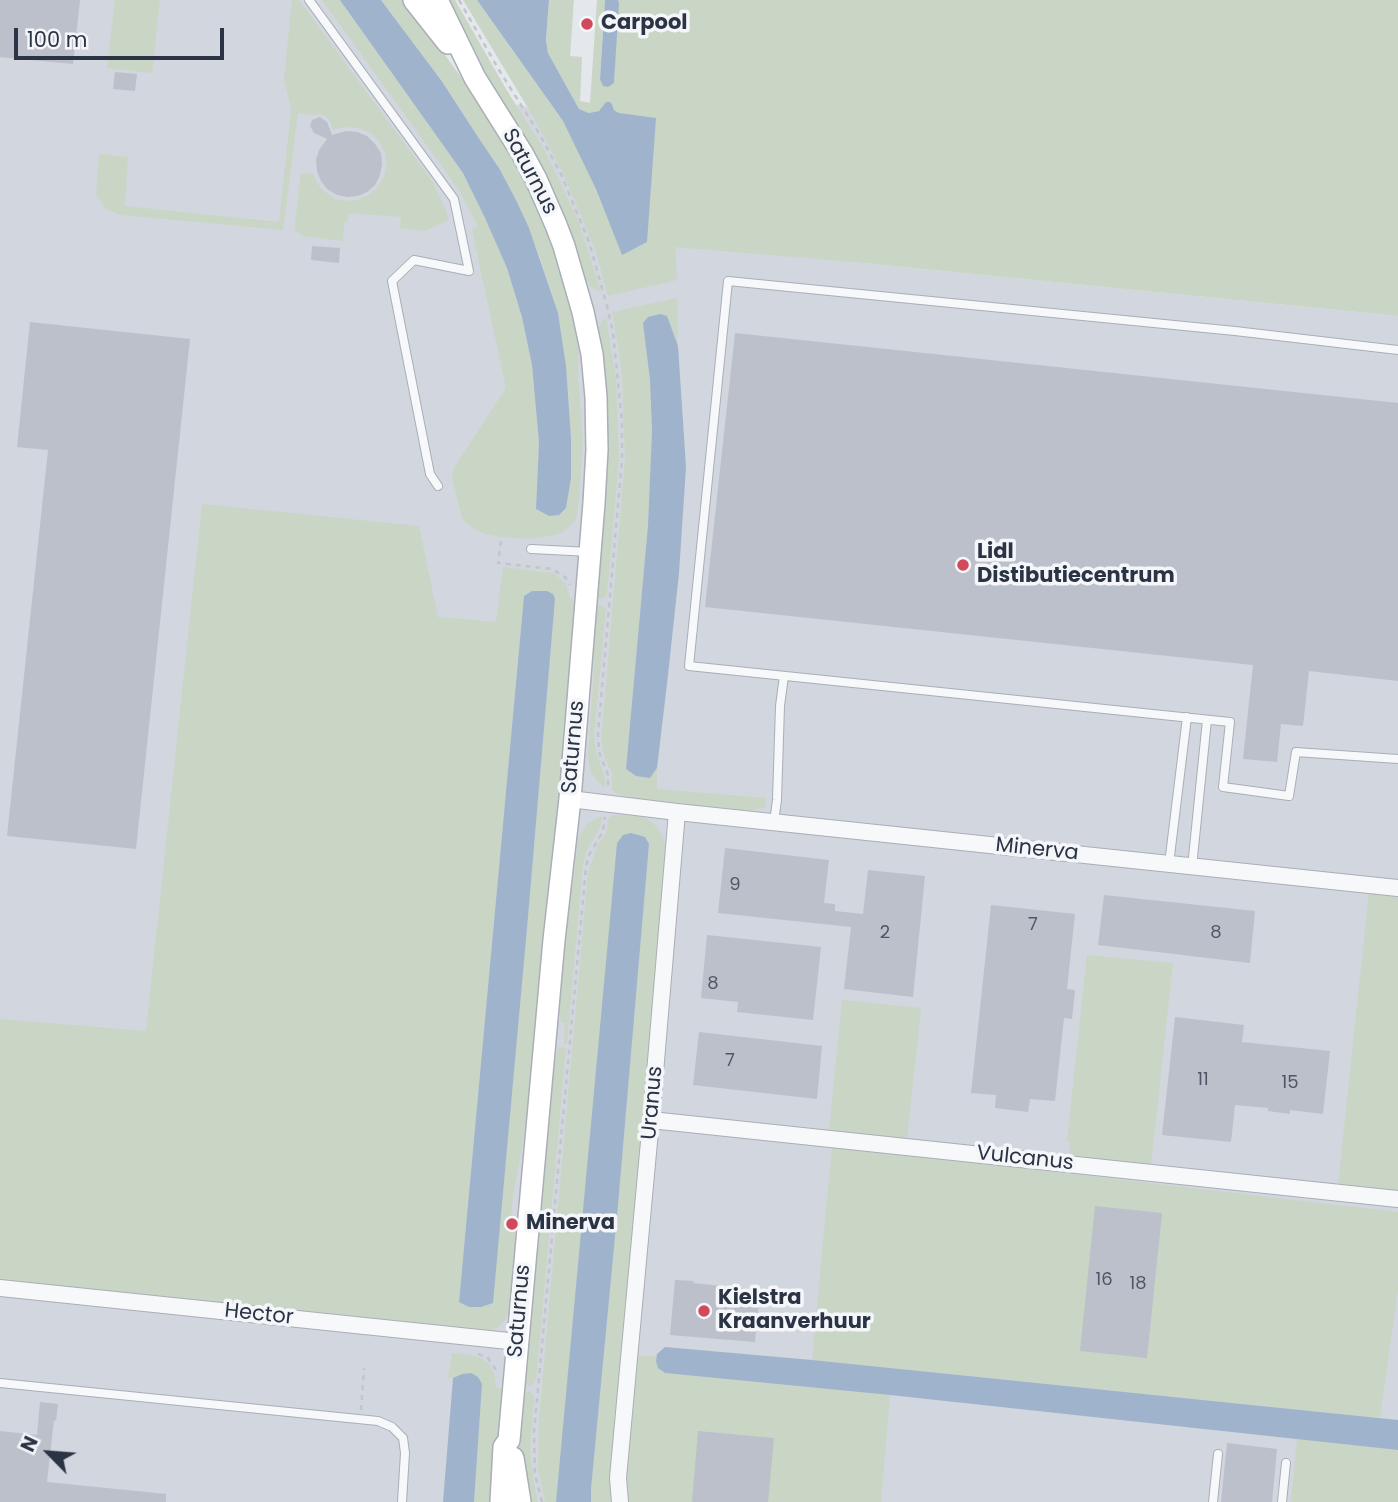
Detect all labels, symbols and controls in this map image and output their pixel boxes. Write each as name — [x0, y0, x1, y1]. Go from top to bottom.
place label: Carpool — [601, 11, 687, 37]
scale bar — [18, 14, 228, 58]
marker: Carpool — [579, 16, 595, 32]
text: 100 m — [27, 25, 87, 54]
street label: Saturnus — [496, 125, 562, 219]
place label: Lidl Distibutiecentrum — [977, 540, 1175, 590]
marker: Lidl Distibutiecentrum — [955, 557, 971, 573]
street label: Saturnus — [557, 699, 591, 795]
street label: Minerva — [994, 833, 1080, 867]
house number: 9 — [729, 874, 741, 896]
house number: 7 — [1028, 914, 1038, 936]
house number: 2 — [880, 922, 890, 944]
house number: 8 — [1210, 922, 1222, 944]
house number: 8 — [707, 973, 719, 995]
house number: 7 — [725, 1050, 735, 1072]
street label: Uranus — [637, 1065, 669, 1141]
house number: 11 — [1197, 1069, 1209, 1091]
house number: 15 — [1281, 1072, 1299, 1094]
street label: Vulcanus — [975, 1141, 1075, 1177]
place label: Minerva — [526, 1211, 615, 1237]
marker: Minerva — [504, 1216, 520, 1232]
street label: Saturnus — [503, 1263, 537, 1359]
house number: 16 — [1095, 1269, 1113, 1291]
house number: 18 — [1129, 1273, 1147, 1295]
place label: Kielstra Kraanverhuur — [718, 1286, 871, 1336]
street label: Hector — [223, 1299, 295, 1331]
marker: Kielstra Kraanverhuur — [696, 1303, 712, 1319]
north arrow — [14, 1418, 84, 1488]
text: N — [14, 1432, 45, 1456]

